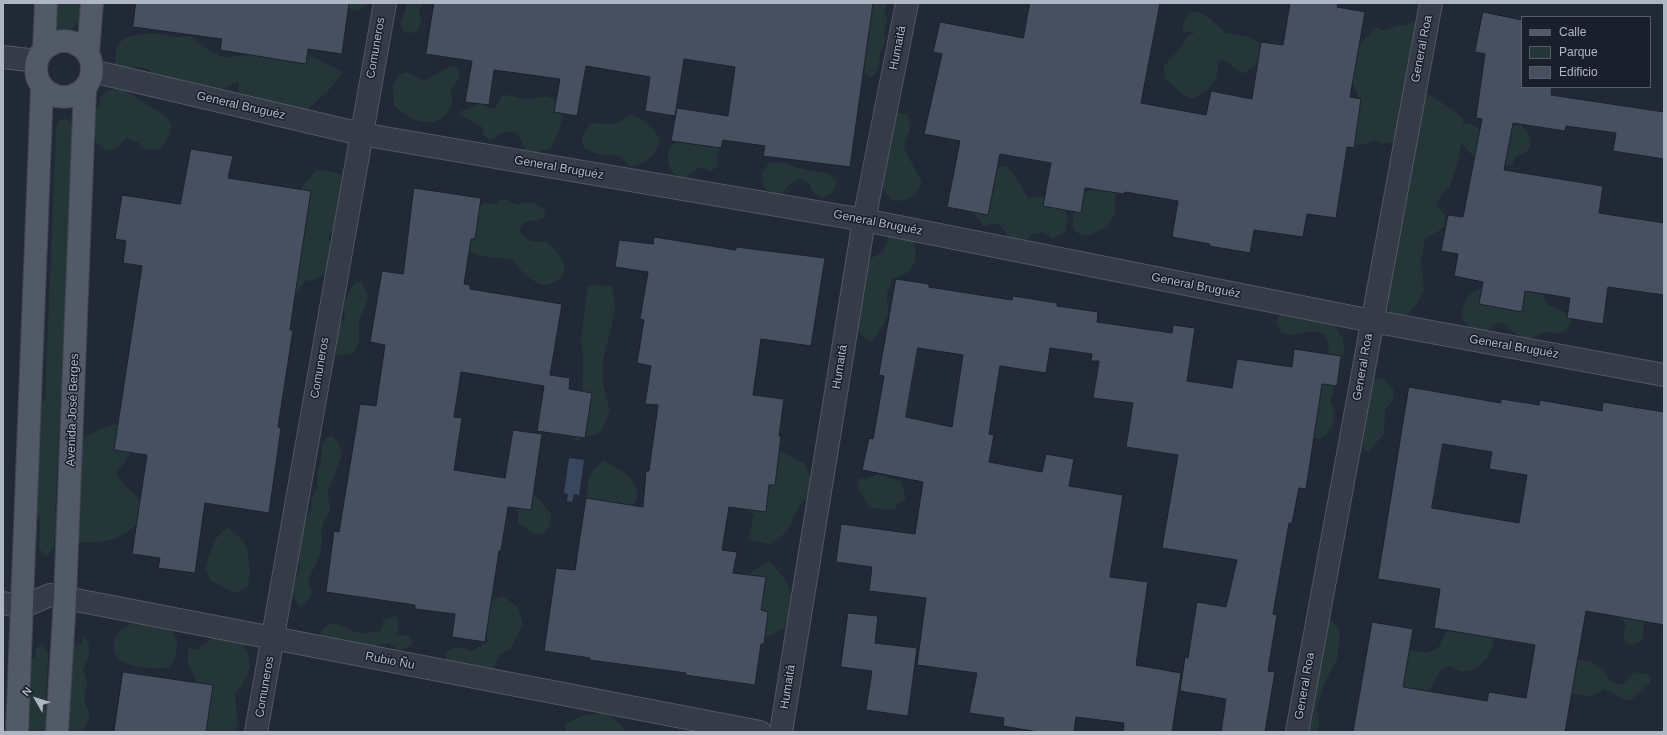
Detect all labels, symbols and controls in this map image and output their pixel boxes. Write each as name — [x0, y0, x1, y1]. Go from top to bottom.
street label: General Roa — [1408, 14, 1436, 84]
street label: Comuneros — [364, 16, 388, 80]
legend — [1521, 16, 1651, 88]
street label: Humaitá — [887, 25, 909, 71]
text: Calle — [1559, 25, 1586, 39]
text: Parque — [1559, 45, 1598, 59]
text: Edificio — [1559, 65, 1598, 79]
street label: General Bruguéz — [195, 89, 287, 123]
street label: General Bruguéz — [513, 153, 605, 183]
street label: General Bruguéz — [832, 207, 924, 239]
street label: General Bruguéz — [1150, 270, 1242, 302]
street label: General Roa — [1350, 332, 1376, 402]
street label: General Bruguéz — [1468, 332, 1560, 362]
street label: Comuneros — [308, 336, 332, 400]
street label: Humaitá — [829, 344, 851, 390]
street label: Avenida José Berges — [64, 353, 82, 467]
street label: Rubio Ñu — [364, 649, 416, 673]
street label: General Roa — [1292, 651, 1318, 721]
street label: Comuneros — [253, 655, 277, 719]
street label: Humaitá — [777, 664, 799, 710]
north arrow — [16, 679, 56, 719]
text: N — [20, 685, 34, 698]

